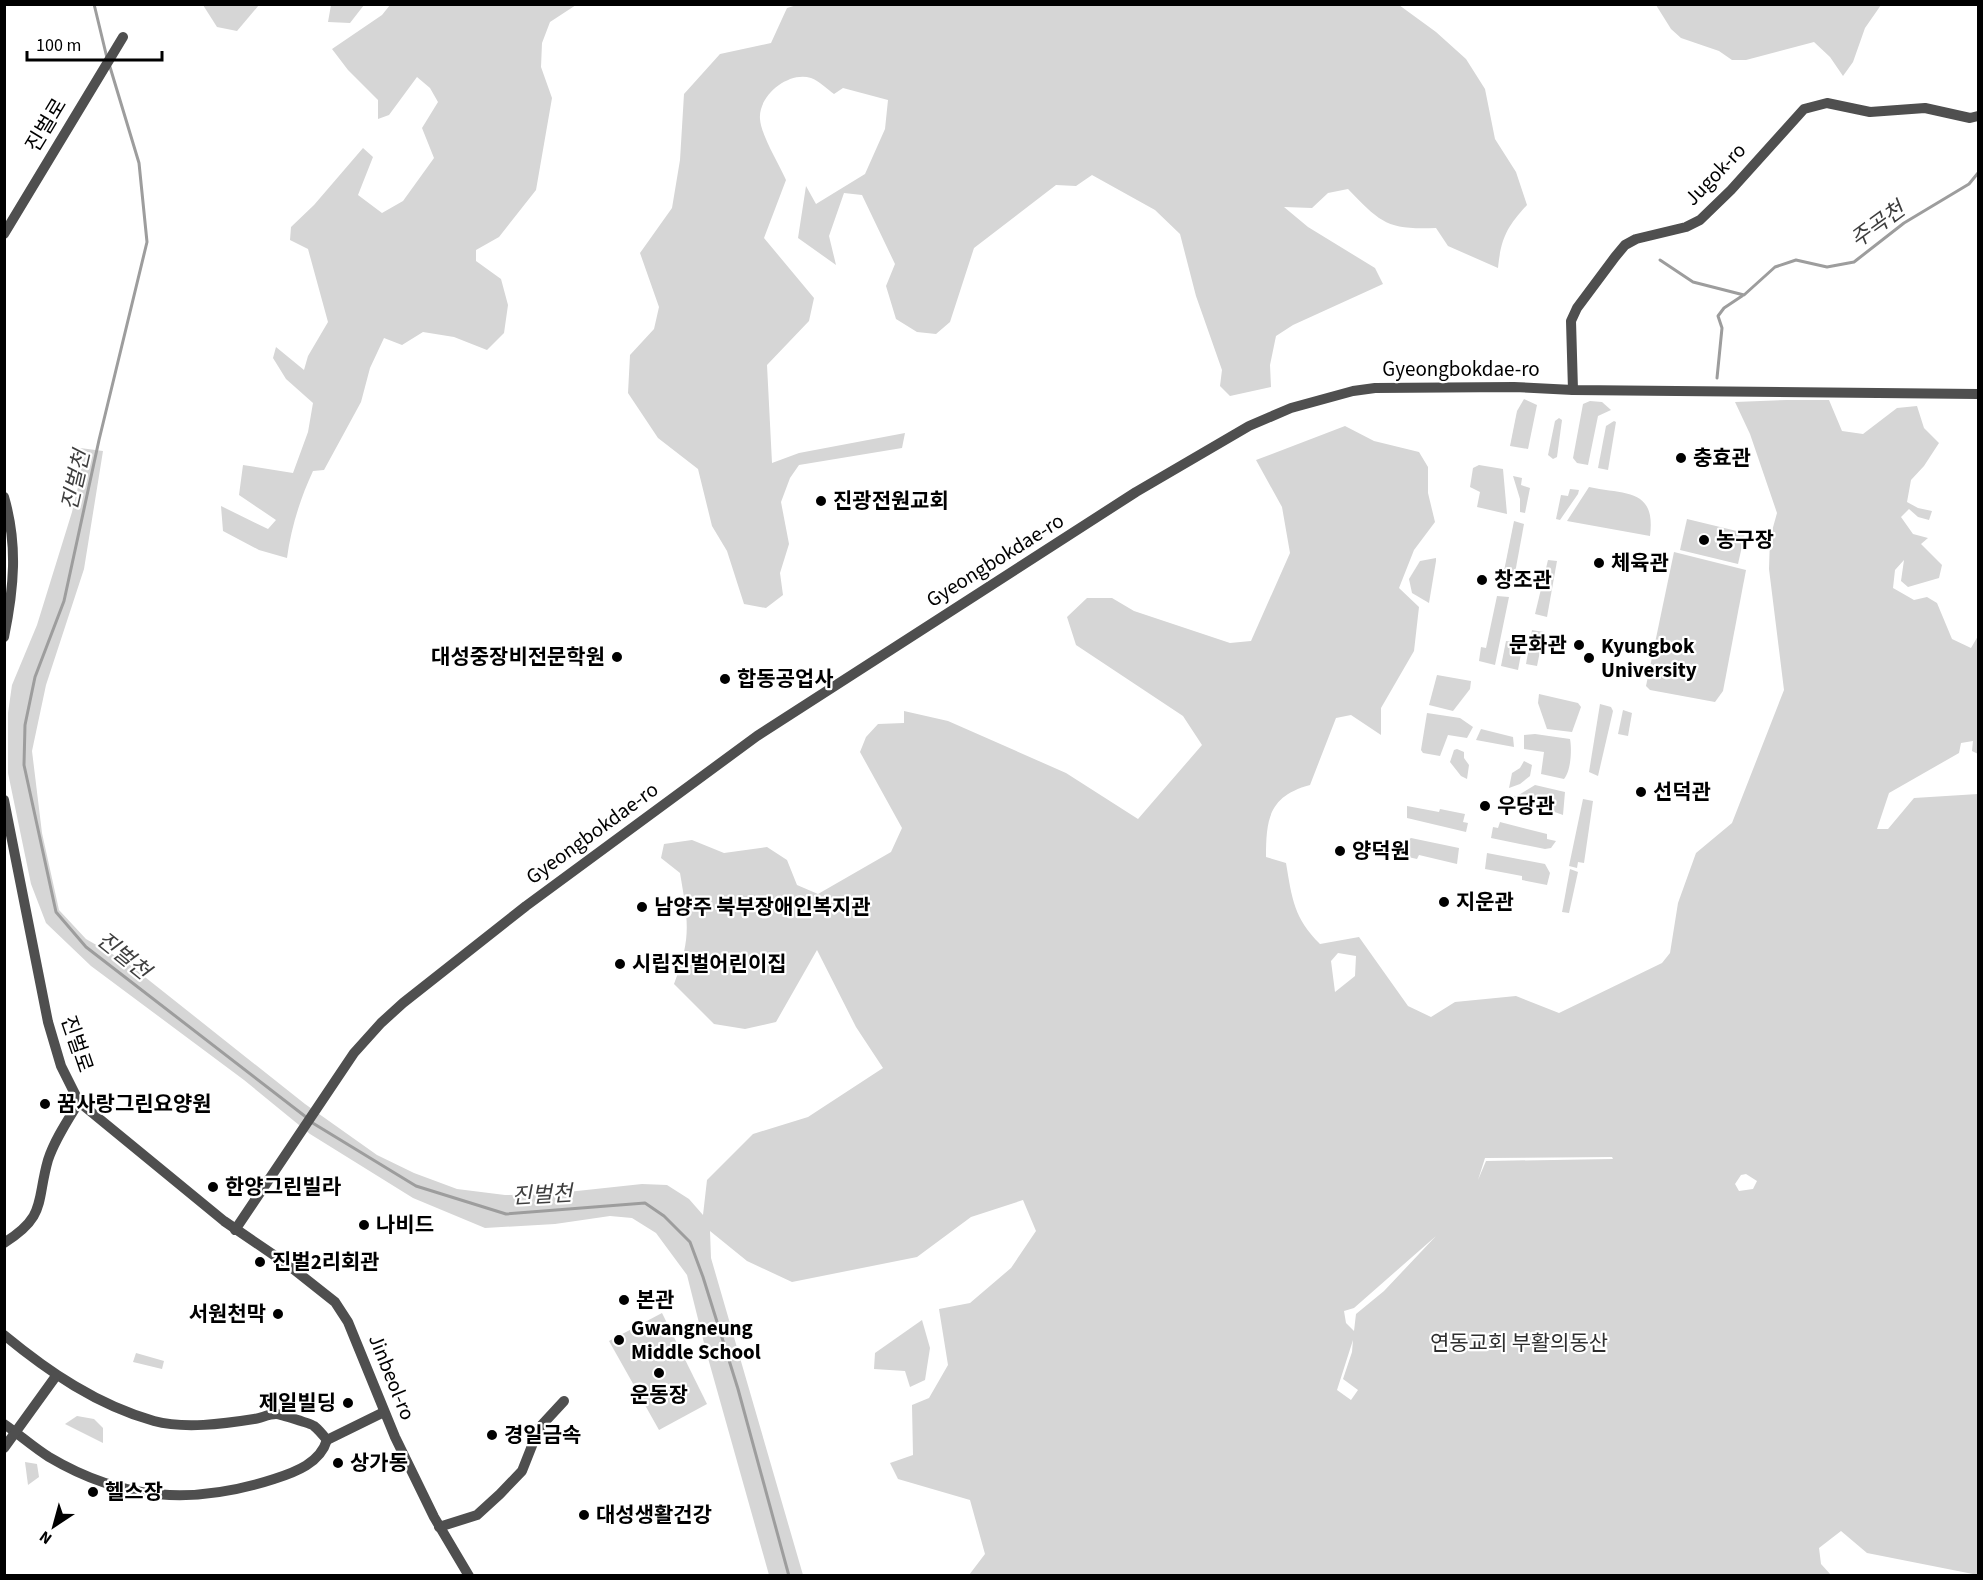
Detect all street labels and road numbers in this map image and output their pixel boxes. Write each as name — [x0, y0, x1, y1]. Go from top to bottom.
street label: 진벌로 — [18, 92, 74, 158]
street label: Jugok-ro — [1677, 136, 1753, 212]
street label: Gyeongbokdae-ro — [1382, 354, 1540, 384]
street label: Gyeongbokdae-ro — [920, 506, 1070, 614]
street label: Gyeongbokdae-ro — [520, 775, 664, 891]
street label: 진벌로 — [53, 1012, 101, 1076]
street label: Jinbeol-ro — [361, 1329, 423, 1425]

